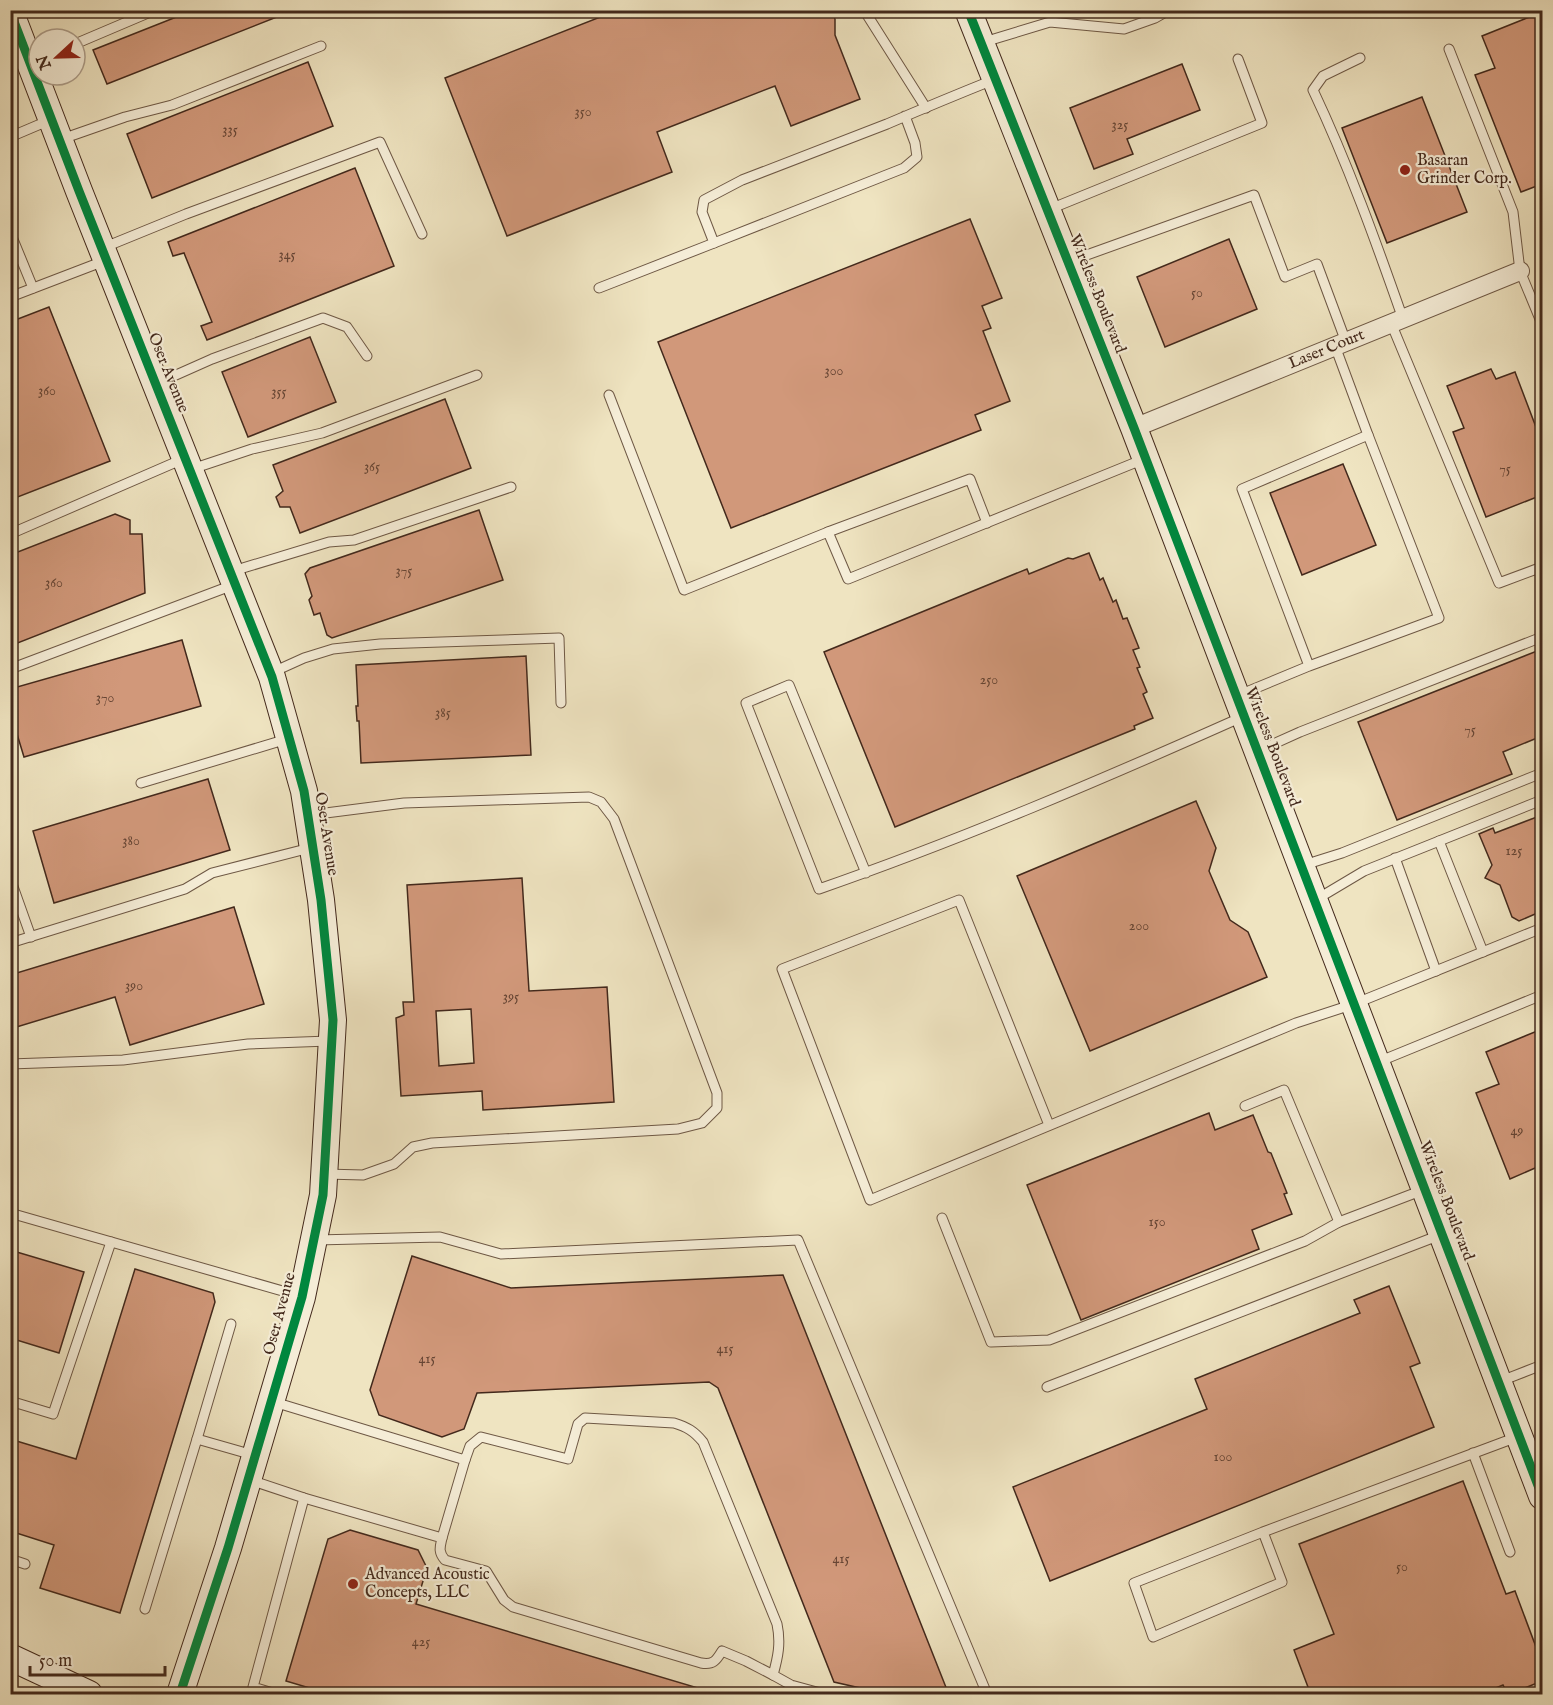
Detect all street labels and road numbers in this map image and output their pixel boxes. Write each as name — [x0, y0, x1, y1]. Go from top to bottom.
street label: Wireless Boulevard — [1064, 232, 1130, 357]
street label: Laser Court — [1286, 325, 1368, 374]
street label: Oser Avenue — [143, 330, 193, 416]
street label: Wireless Boulevard — [1240, 684, 1304, 810]
street label: Oser Avenue — [310, 791, 342, 877]
street label: Wireless Boulevard — [1414, 1138, 1478, 1264]
street label: Oser Avenue — [259, 1271, 301, 1357]

